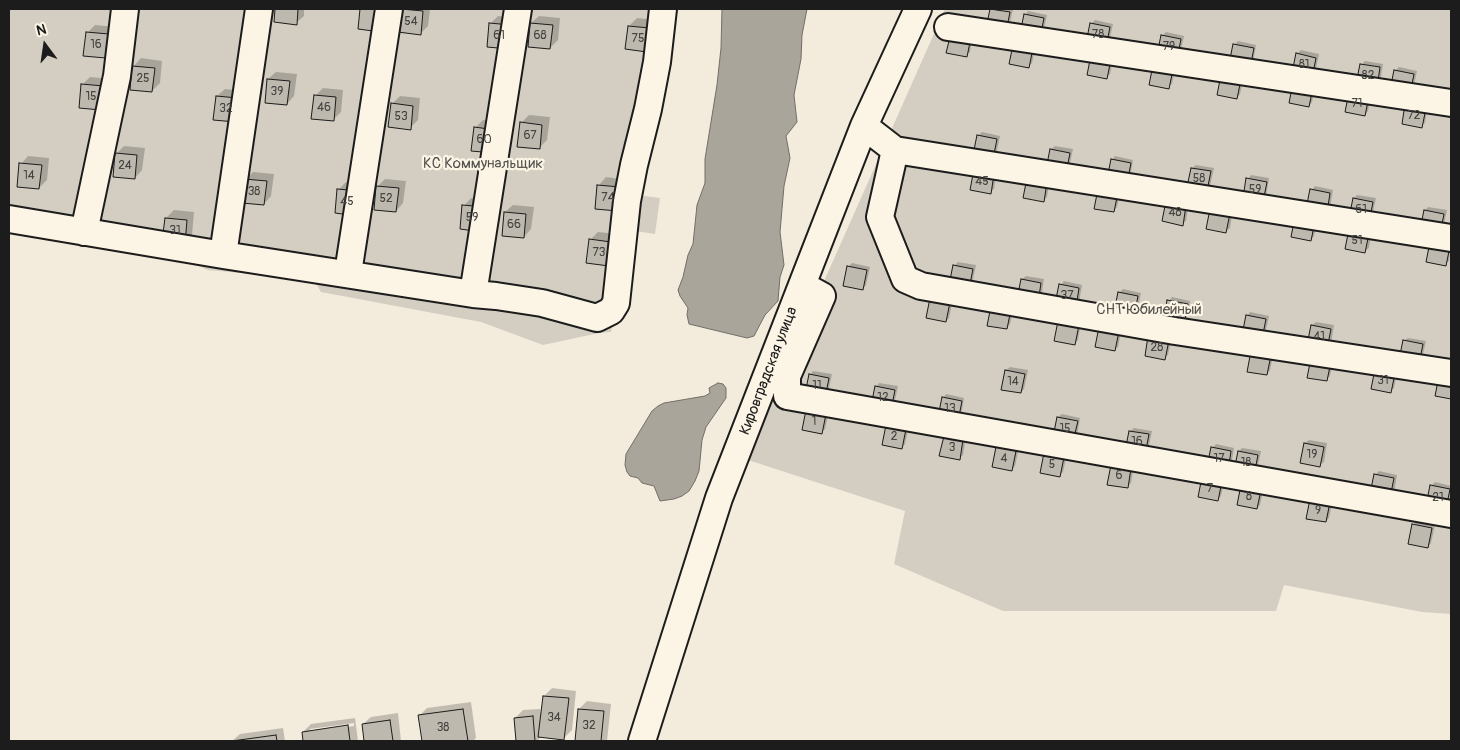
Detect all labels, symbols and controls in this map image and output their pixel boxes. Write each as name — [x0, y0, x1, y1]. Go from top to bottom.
house number: 54 — [404, 15, 418, 29]
north arrow — [20, 20, 70, 70]
text: N — [35, 21, 48, 39]
house number: 78 — [1092, 28, 1104, 42]
house number: 61 — [493, 29, 505, 43]
house number: 68 — [533, 29, 547, 43]
house number: 75 — [632, 32, 644, 46]
house number: 16 — [90, 38, 102, 52]
house number: 79 — [1163, 40, 1175, 54]
house number: 81 — [1299, 58, 1309, 72]
house number: 82 — [1362, 69, 1374, 83]
house number: 25 — [136, 72, 150, 86]
house number: 39 — [271, 85, 283, 99]
house number: 15 — [85, 90, 97, 104]
house number: 71 — [1351, 97, 1363, 111]
house number: 46 — [317, 101, 331, 115]
house number: 32 — [219, 102, 233, 116]
house number: 72 — [1407, 109, 1421, 123]
house number: 53 — [394, 110, 408, 124]
house number: 67 — [523, 129, 537, 143]
house number: 60 — [476, 133, 492, 147]
park label: КС Коммунальщик — [423, 155, 543, 173]
house number: 24 — [118, 159, 132, 173]
house number: 14 — [23, 169, 35, 183]
house number: 58 — [1193, 172, 1205, 186]
house number: 45 — [975, 175, 989, 189]
house number: 59 — [1249, 183, 1261, 197]
house number: 38 — [248, 185, 260, 199]
house number: 74 — [601, 191, 615, 205]
house number: 52 — [379, 192, 393, 206]
house number: 45 — [340, 195, 354, 209]
house number: 61 — [1355, 203, 1367, 217]
house number: 48 — [1168, 206, 1182, 220]
house number: 59 — [466, 211, 478, 225]
house number: 66 — [507, 218, 521, 232]
house number: 31 — [169, 224, 181, 238]
house number: 51 — [1351, 234, 1363, 248]
house number: 73 — [592, 246, 606, 260]
house number: 37 — [1060, 289, 1074, 303]
park label: СНТ Юбилейный — [1096, 301, 1202, 319]
street label: Кировградская улица — [736, 304, 802, 438]
house number: 41 — [1313, 330, 1325, 344]
house number: 28 — [1151, 341, 1163, 355]
house number: 31 — [1377, 374, 1389, 388]
house number: 14 — [1007, 375, 1019, 389]
house number: 11 — [812, 379, 822, 393]
house number: 12 — [877, 391, 889, 405]
house number: 13 — [944, 402, 956, 416]
house number: 1 — [812, 415, 816, 429]
house number: 15 — [1059, 422, 1071, 436]
house number: 2 — [891, 430, 897, 444]
house number: 16 — [1131, 435, 1143, 449]
house number: 3 — [949, 441, 955, 455]
house number: 19 — [1307, 448, 1317, 462]
house number: 4 — [1001, 452, 1007, 466]
house number: 17 — [1213, 452, 1225, 466]
house number: 18 — [1241, 456, 1251, 470]
house number: 5 — [1049, 458, 1055, 472]
house number: 6 — [1116, 469, 1122, 483]
house number: 7 — [1207, 482, 1213, 496]
house number: 8 — [1246, 490, 1252, 504]
house number: 21 — [1432, 491, 1444, 505]
house number: 9 — [1315, 504, 1321, 518]
house number: 34 — [547, 711, 561, 725]
house number: 32 — [582, 719, 596, 733]
house number: 38 — [437, 721, 449, 735]

